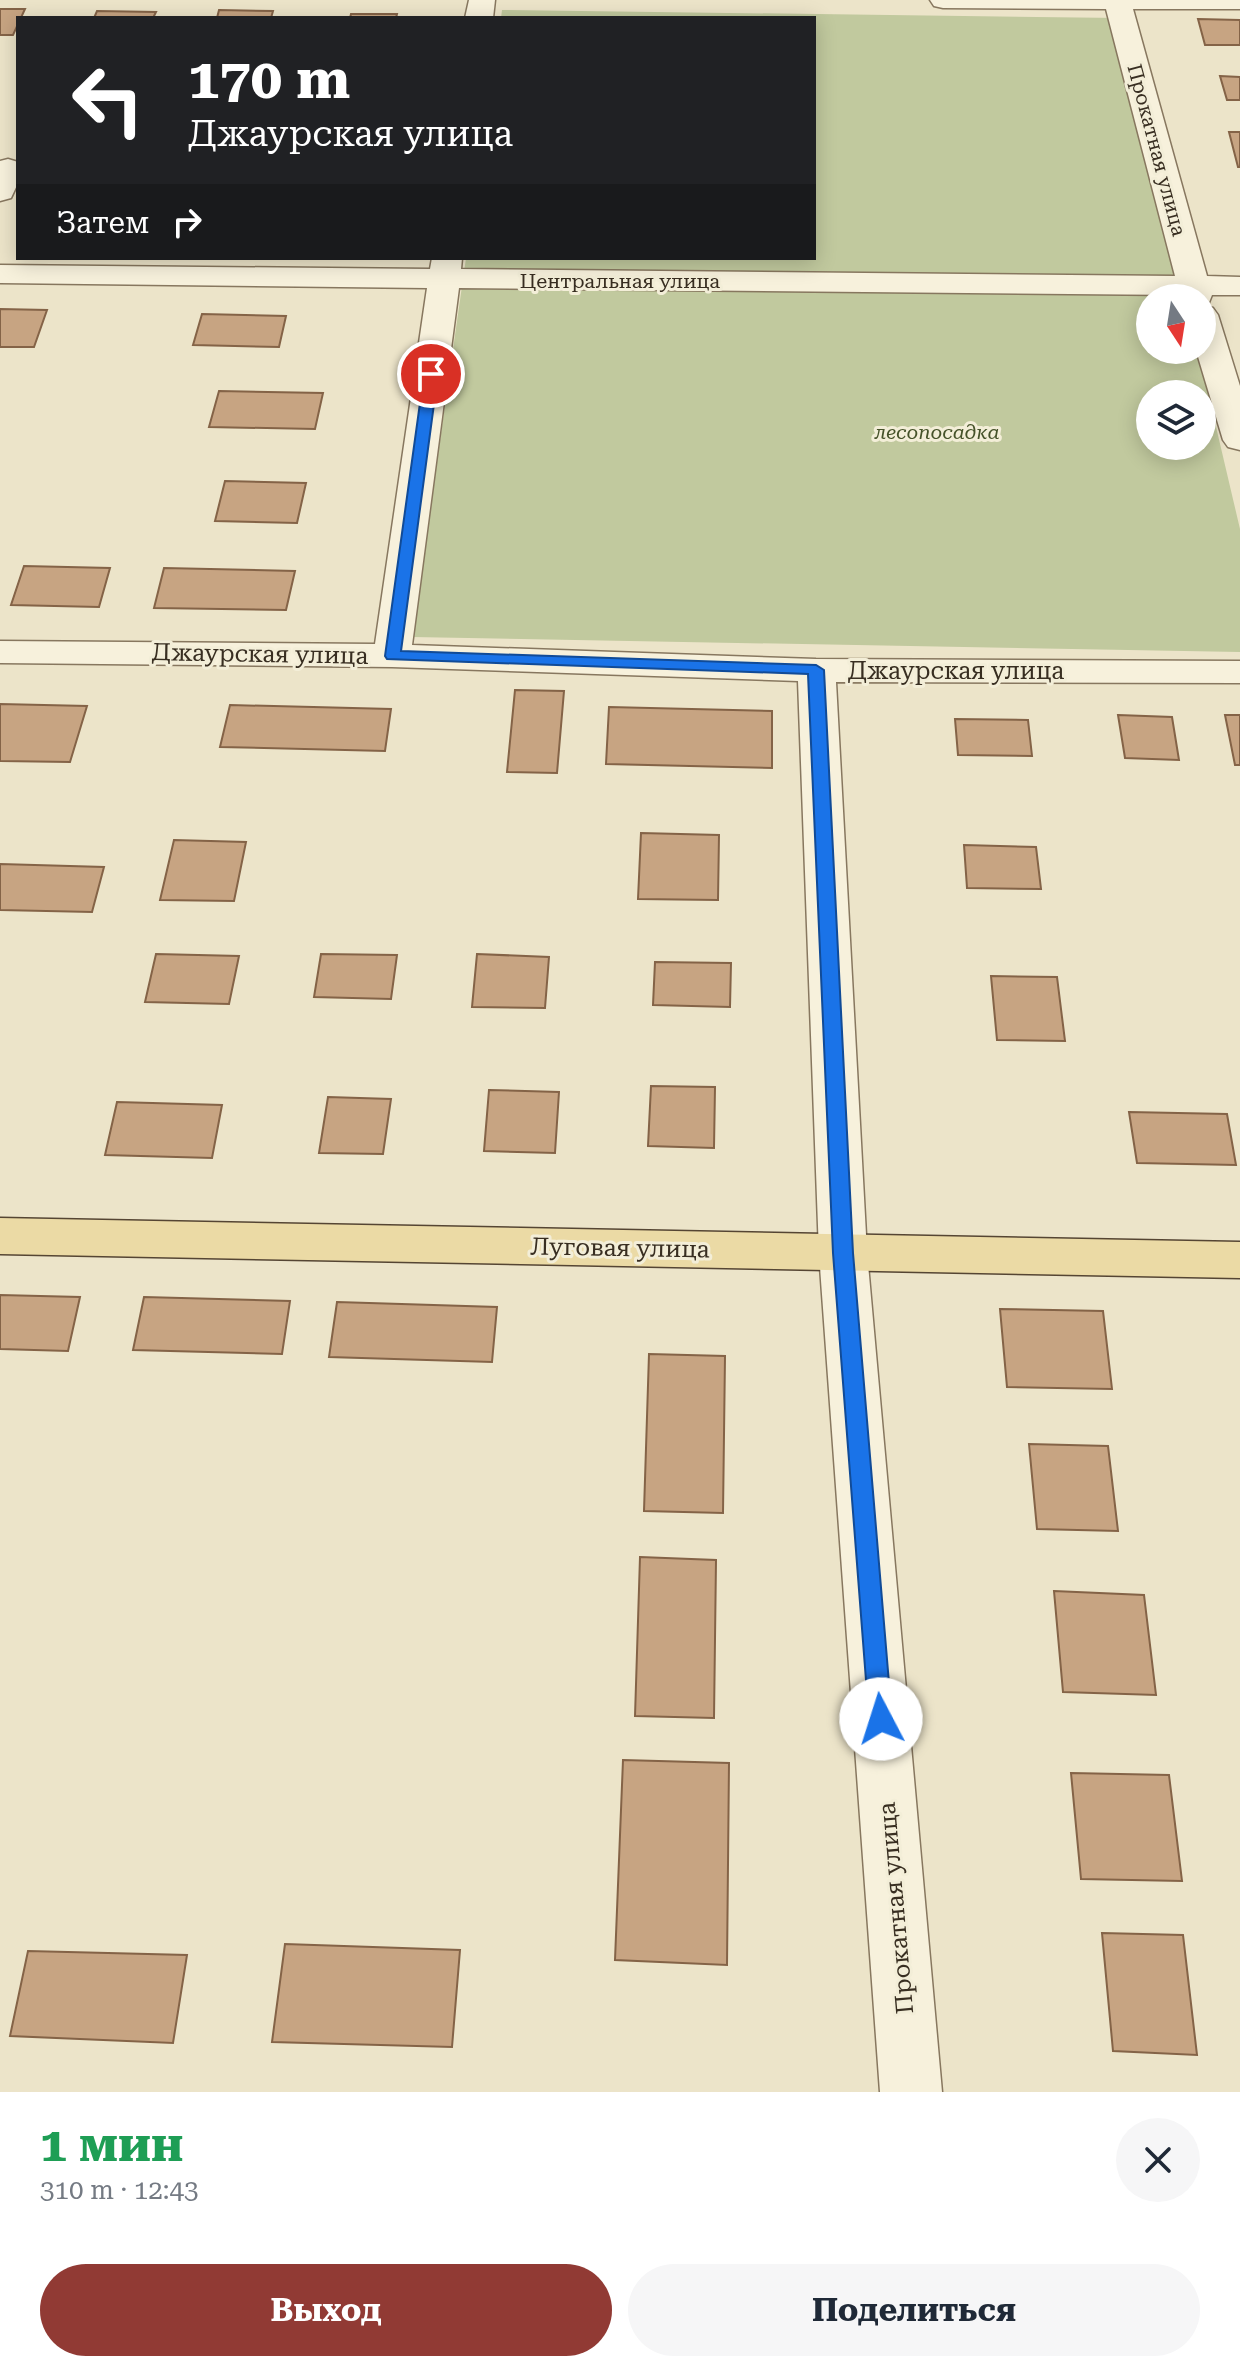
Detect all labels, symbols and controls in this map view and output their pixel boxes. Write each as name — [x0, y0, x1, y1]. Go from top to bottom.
text: 170 m — [188, 46, 350, 112]
icon: left — [56, 48, 160, 152]
street label: Прокатная улица — [1122, 61, 1192, 239]
text: Джаурская улица — [188, 113, 513, 155]
icon: right — [165, 200, 209, 244]
text: Затем — [56, 205, 149, 240]
street label: Центральная улица — [520, 269, 720, 293]
north arrow — [1136, 284, 1216, 364]
map controls — [1136, 284, 1216, 460]
pin — [397, 340, 465, 408]
icon: arrive — [409, 352, 453, 396]
button: layers — [1136, 380, 1216, 460]
park label: лесопосадка — [873, 420, 1000, 444]
street label: Джаурская улица — [151, 638, 369, 670]
street label: Джаурская улица — [848, 657, 1064, 685]
street label: Луговая улица — [530, 1232, 710, 1264]
position arrow — [839, 1677, 923, 1761]
street label: Прокатная улица — [873, 1801, 919, 2015]
text: 1 мин — [40, 2117, 183, 2173]
button: close — [1116, 2118, 1200, 2202]
text: 310 m · 12:43 — [40, 2175, 199, 2205]
button: Выход — [40, 2264, 612, 2356]
button: Поделиться — [628, 2264, 1200, 2356]

